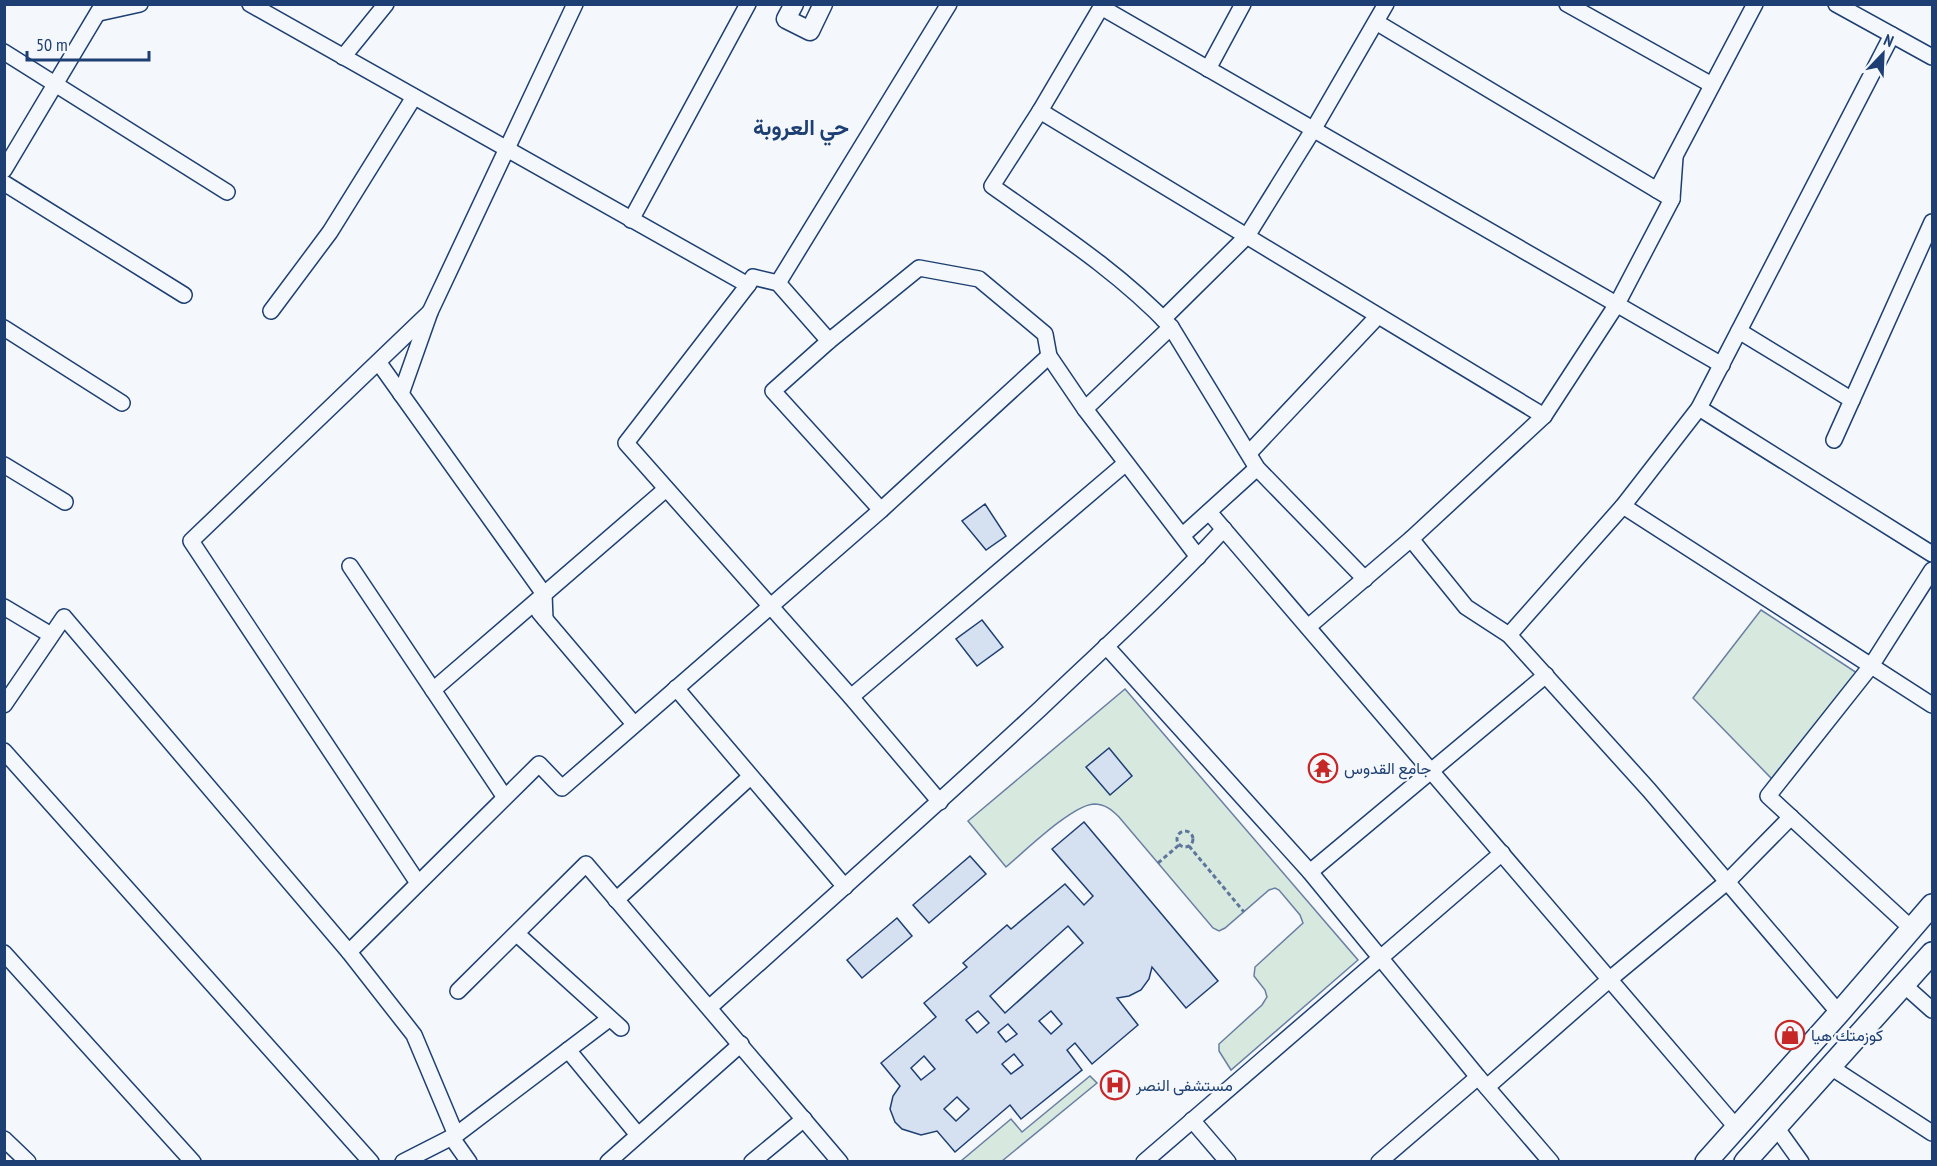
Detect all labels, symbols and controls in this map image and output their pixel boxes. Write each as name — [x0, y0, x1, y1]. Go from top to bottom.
scale bar — [27, 24, 148, 62]
north arrow — [1853, 24, 1913, 84]
text: N — [1881, 29, 1897, 51]
text: 50 m — [36, 33, 68, 56]
district label: حي العروبة — [753, 113, 849, 146]
temple icon: جامع القدوس — [1307, 752, 1339, 784]
place label: جامع القدوس — [1344, 758, 1432, 780]
shop icon: كوزمتك هيا — [1774, 1019, 1806, 1051]
place label: كوزمتك هيا — [1811, 1025, 1883, 1046]
hospital icon: مستشفى النصر — [1099, 1069, 1131, 1101]
place label: مستشفى النصر — [1135, 1075, 1233, 1096]

